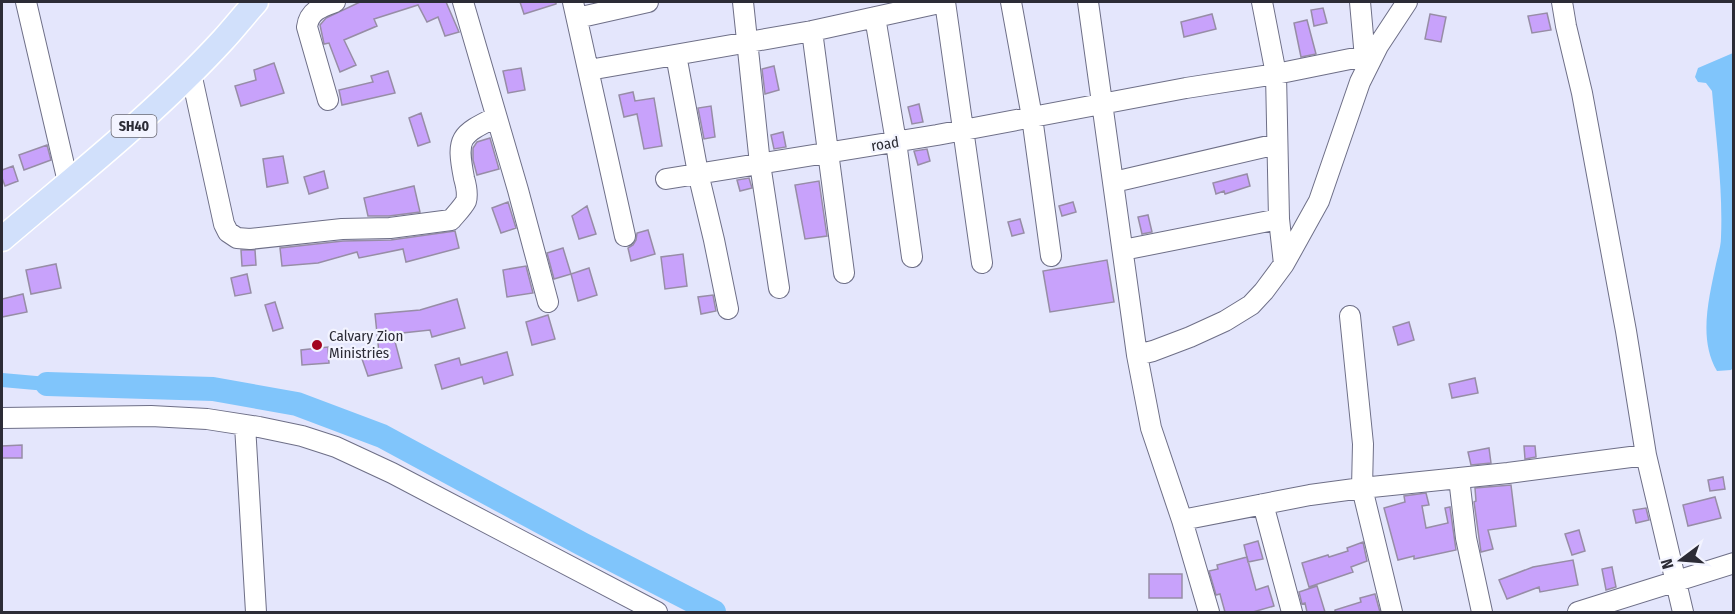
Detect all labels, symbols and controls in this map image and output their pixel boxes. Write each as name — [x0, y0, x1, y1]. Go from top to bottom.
road number: SH40 — [112, 115, 156, 137]
street label: road — [870, 133, 900, 155]
place label: Calvary Zion Ministries — [329, 327, 403, 362]
marker: Calvary Zion Ministries — [310, 338, 324, 352]
north arrow — [1651, 530, 1711, 590]
text: N — [1657, 557, 1678, 571]

